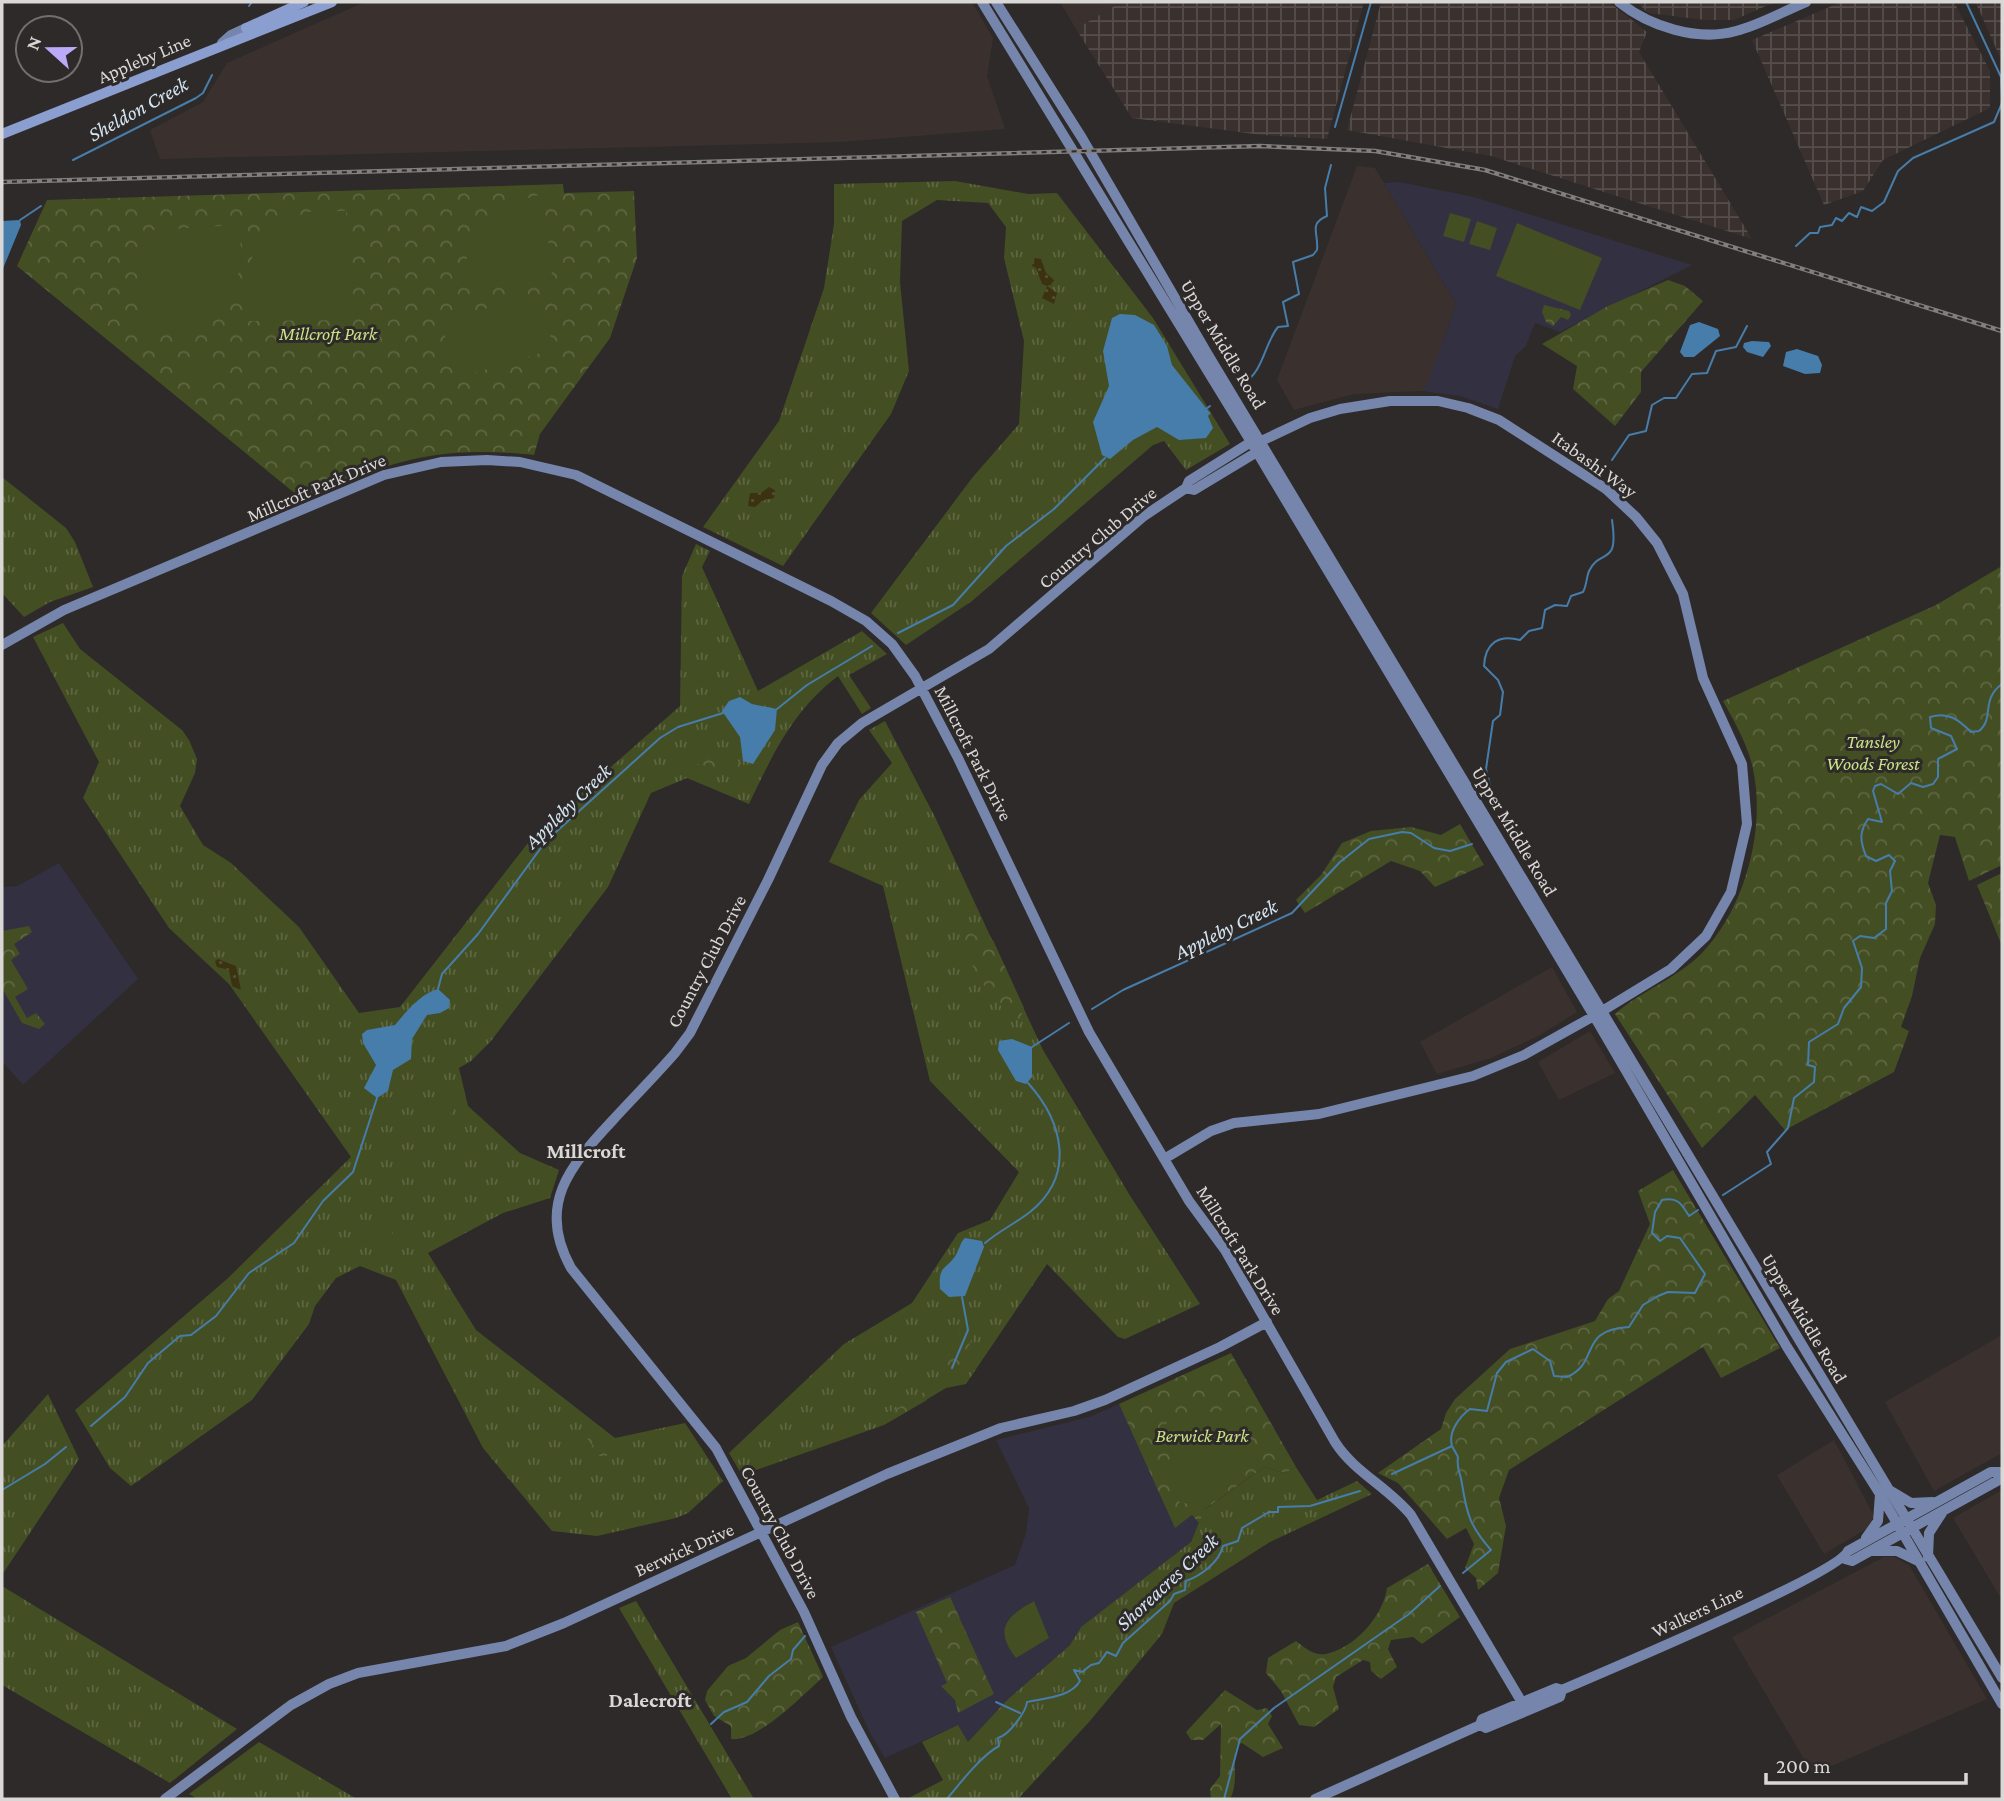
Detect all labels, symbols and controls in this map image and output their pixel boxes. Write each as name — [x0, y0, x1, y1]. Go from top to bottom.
north arrow — [14, 14, 84, 84]
street label: Appleby Line — [95, 29, 194, 87]
text: N — [21, 33, 46, 53]
water label: Sheldon Creek — [84, 71, 193, 146]
street label: Upper Middle Road — [1177, 276, 1270, 413]
park label: Millcroft Park — [278, 323, 378, 344]
street label: Itabashi Way — [1548, 427, 1641, 502]
street label: Millcroft Park Drive — [244, 449, 389, 526]
street label: Country Club Drive — [1034, 482, 1160, 593]
street label: Millcroft Park Drive — [930, 682, 1017, 824]
park label: Tansley Woods Forest — [1826, 731, 1920, 774]
water label: Appleby Creek — [519, 758, 617, 854]
street label: Upper Middle Road — [1468, 763, 1561, 900]
street label: Country Club Drive — [663, 891, 750, 1031]
water label: Appleby Creek — [1170, 893, 1282, 965]
district label: Millcroft — [546, 1139, 626, 1163]
street label: Millcroft Park Drive — [1192, 1182, 1289, 1319]
street label: Upper Middle Road — [1758, 1250, 1851, 1387]
park label: Berwick Park — [1155, 1425, 1249, 1446]
street label: Country Club Drive — [737, 1462, 824, 1602]
street label: Berwick Drive — [631, 1518, 737, 1581]
water label: Shoreacres Creek — [1111, 1528, 1224, 1635]
street label: Walkers Line — [1648, 1581, 1746, 1642]
district label: Dalecroft — [608, 1688, 692, 1712]
scale bar — [1766, 1742, 1966, 1786]
text: 200 m — [1776, 1754, 1831, 1778]

